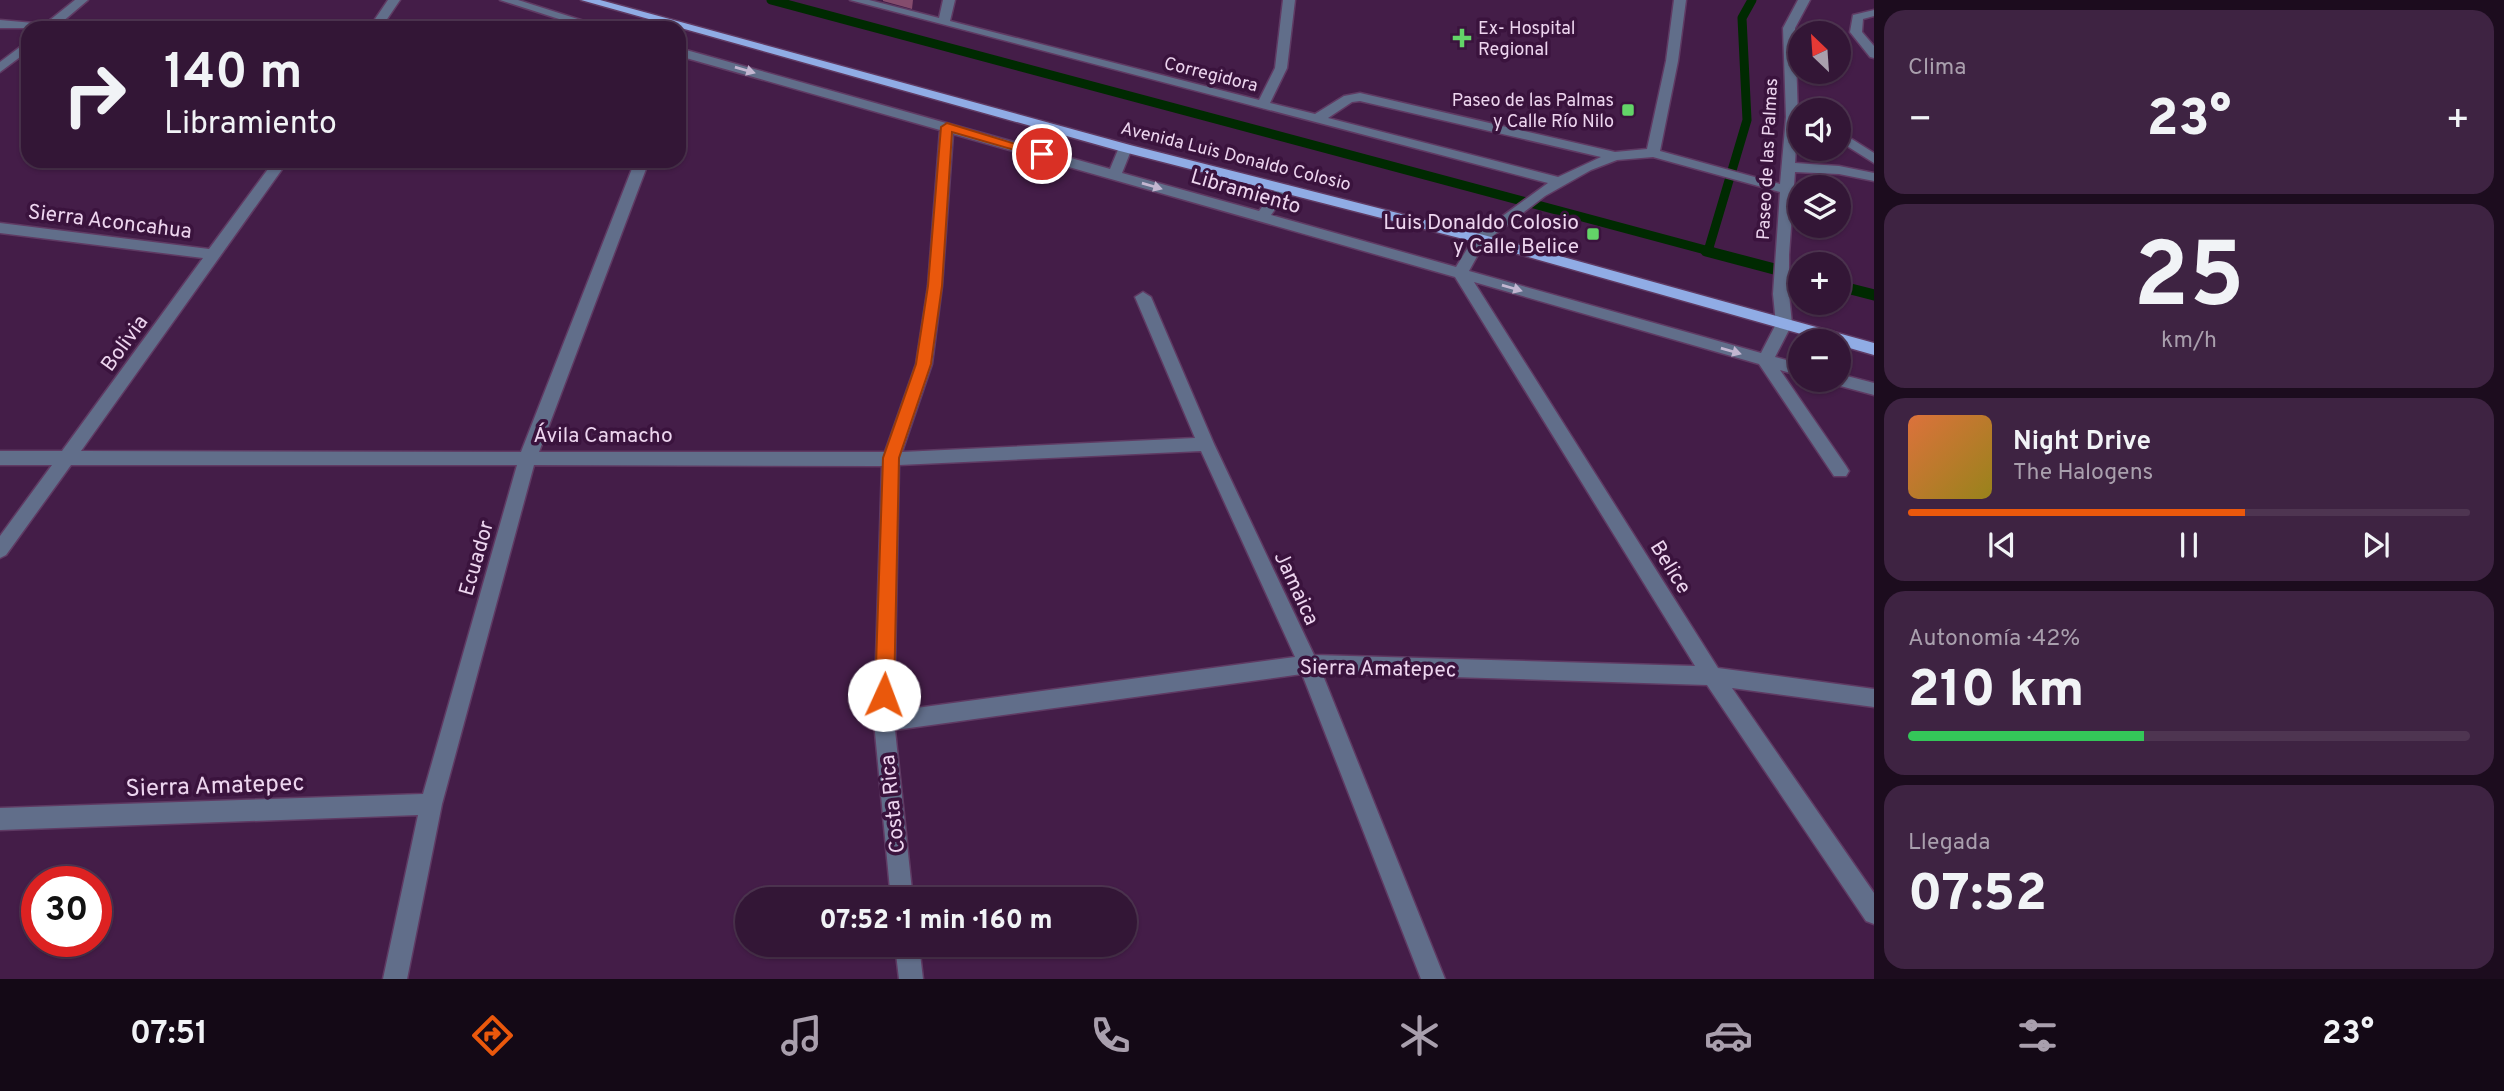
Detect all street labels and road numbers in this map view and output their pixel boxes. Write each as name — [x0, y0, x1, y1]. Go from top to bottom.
street label: Corregidora — [1161, 53, 1260, 98]
street label: Paseo de las Palmas — [1753, 77, 1784, 241]
street label: Avenida Luis Donaldo Colosio — [1118, 118, 1353, 197]
street label: Libramiento — [1187, 164, 1304, 221]
street label: Sierra Aconcahua — [26, 199, 193, 246]
street label: Bolivia — [96, 310, 155, 378]
street label: Ávila Camacho — [533, 422, 673, 450]
street label: Ecuador — [454, 518, 501, 599]
street label: Belice — [1643, 536, 1697, 600]
street label: Jamaica — [1267, 547, 1324, 630]
street label: Sierra Amatepec — [1299, 655, 1457, 684]
street label: Costa Rica — [875, 753, 912, 855]
street label: Sierra Amatepec — [125, 769, 305, 805]

